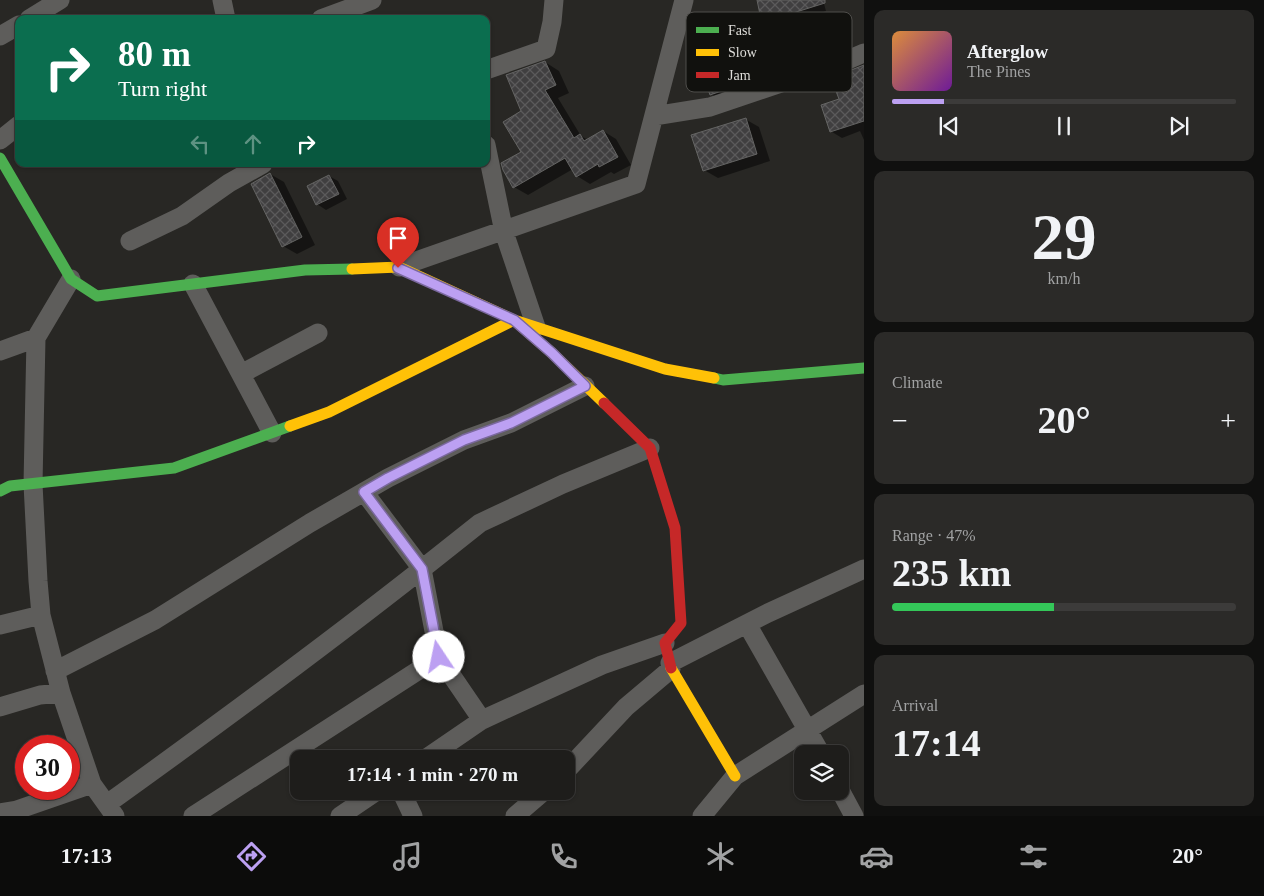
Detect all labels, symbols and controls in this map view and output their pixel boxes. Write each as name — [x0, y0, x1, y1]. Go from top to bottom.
legend — [686, 12, 852, 92]
text: Fast — [728, 23, 751, 38]
icon: right — [35, 35, 100, 100]
text: 80 m — [118, 35, 191, 74]
text: Afterglow — [967, 41, 1048, 62]
text: Slow — [728, 45, 758, 60]
text: The Pines — [967, 63, 1031, 80]
text: Jam — [728, 68, 751, 83]
text: Turn right — [118, 76, 207, 101]
icon: previous — [935, 112, 963, 140]
icon: pause — [1050, 112, 1078, 140]
icon: next — [1165, 112, 1193, 140]
icon: left — [186, 130, 214, 158]
icon: ahead — [239, 130, 267, 158]
icon: right — [292, 130, 320, 158]
text: 29 — [1032, 201, 1097, 273]
pin — [377, 217, 419, 268]
icon: arrive — [384, 224, 412, 252]
text: km/h — [1048, 270, 1080, 287]
text: Climate — [892, 374, 943, 391]
text: 20° — [1037, 399, 1091, 441]
text: − — [892, 405, 908, 436]
text: + — [1220, 405, 1236, 436]
text: Range · 47% — [892, 527, 976, 544]
text: 235 km — [892, 552, 1011, 594]
position arrow — [412, 630, 464, 682]
text: Arrival — [892, 697, 938, 714]
text: 17:14 — [892, 722, 981, 764]
speed limit sign: 30 — [15, 735, 80, 800]
map controls — [794, 745, 849, 800]
button: layers — [794, 745, 849, 800]
text: 17:14 · 1 min · 270 m — [347, 764, 518, 785]
icon: directions — [234, 839, 269, 874]
icon: music — [390, 839, 425, 874]
icon: phone — [546, 839, 581, 874]
icon: climate — [703, 839, 738, 874]
icon: car — [859, 839, 894, 874]
icon: filters — [1016, 839, 1051, 874]
text: 17:13 — [61, 843, 112, 868]
text: 20° — [1172, 843, 1203, 868]

